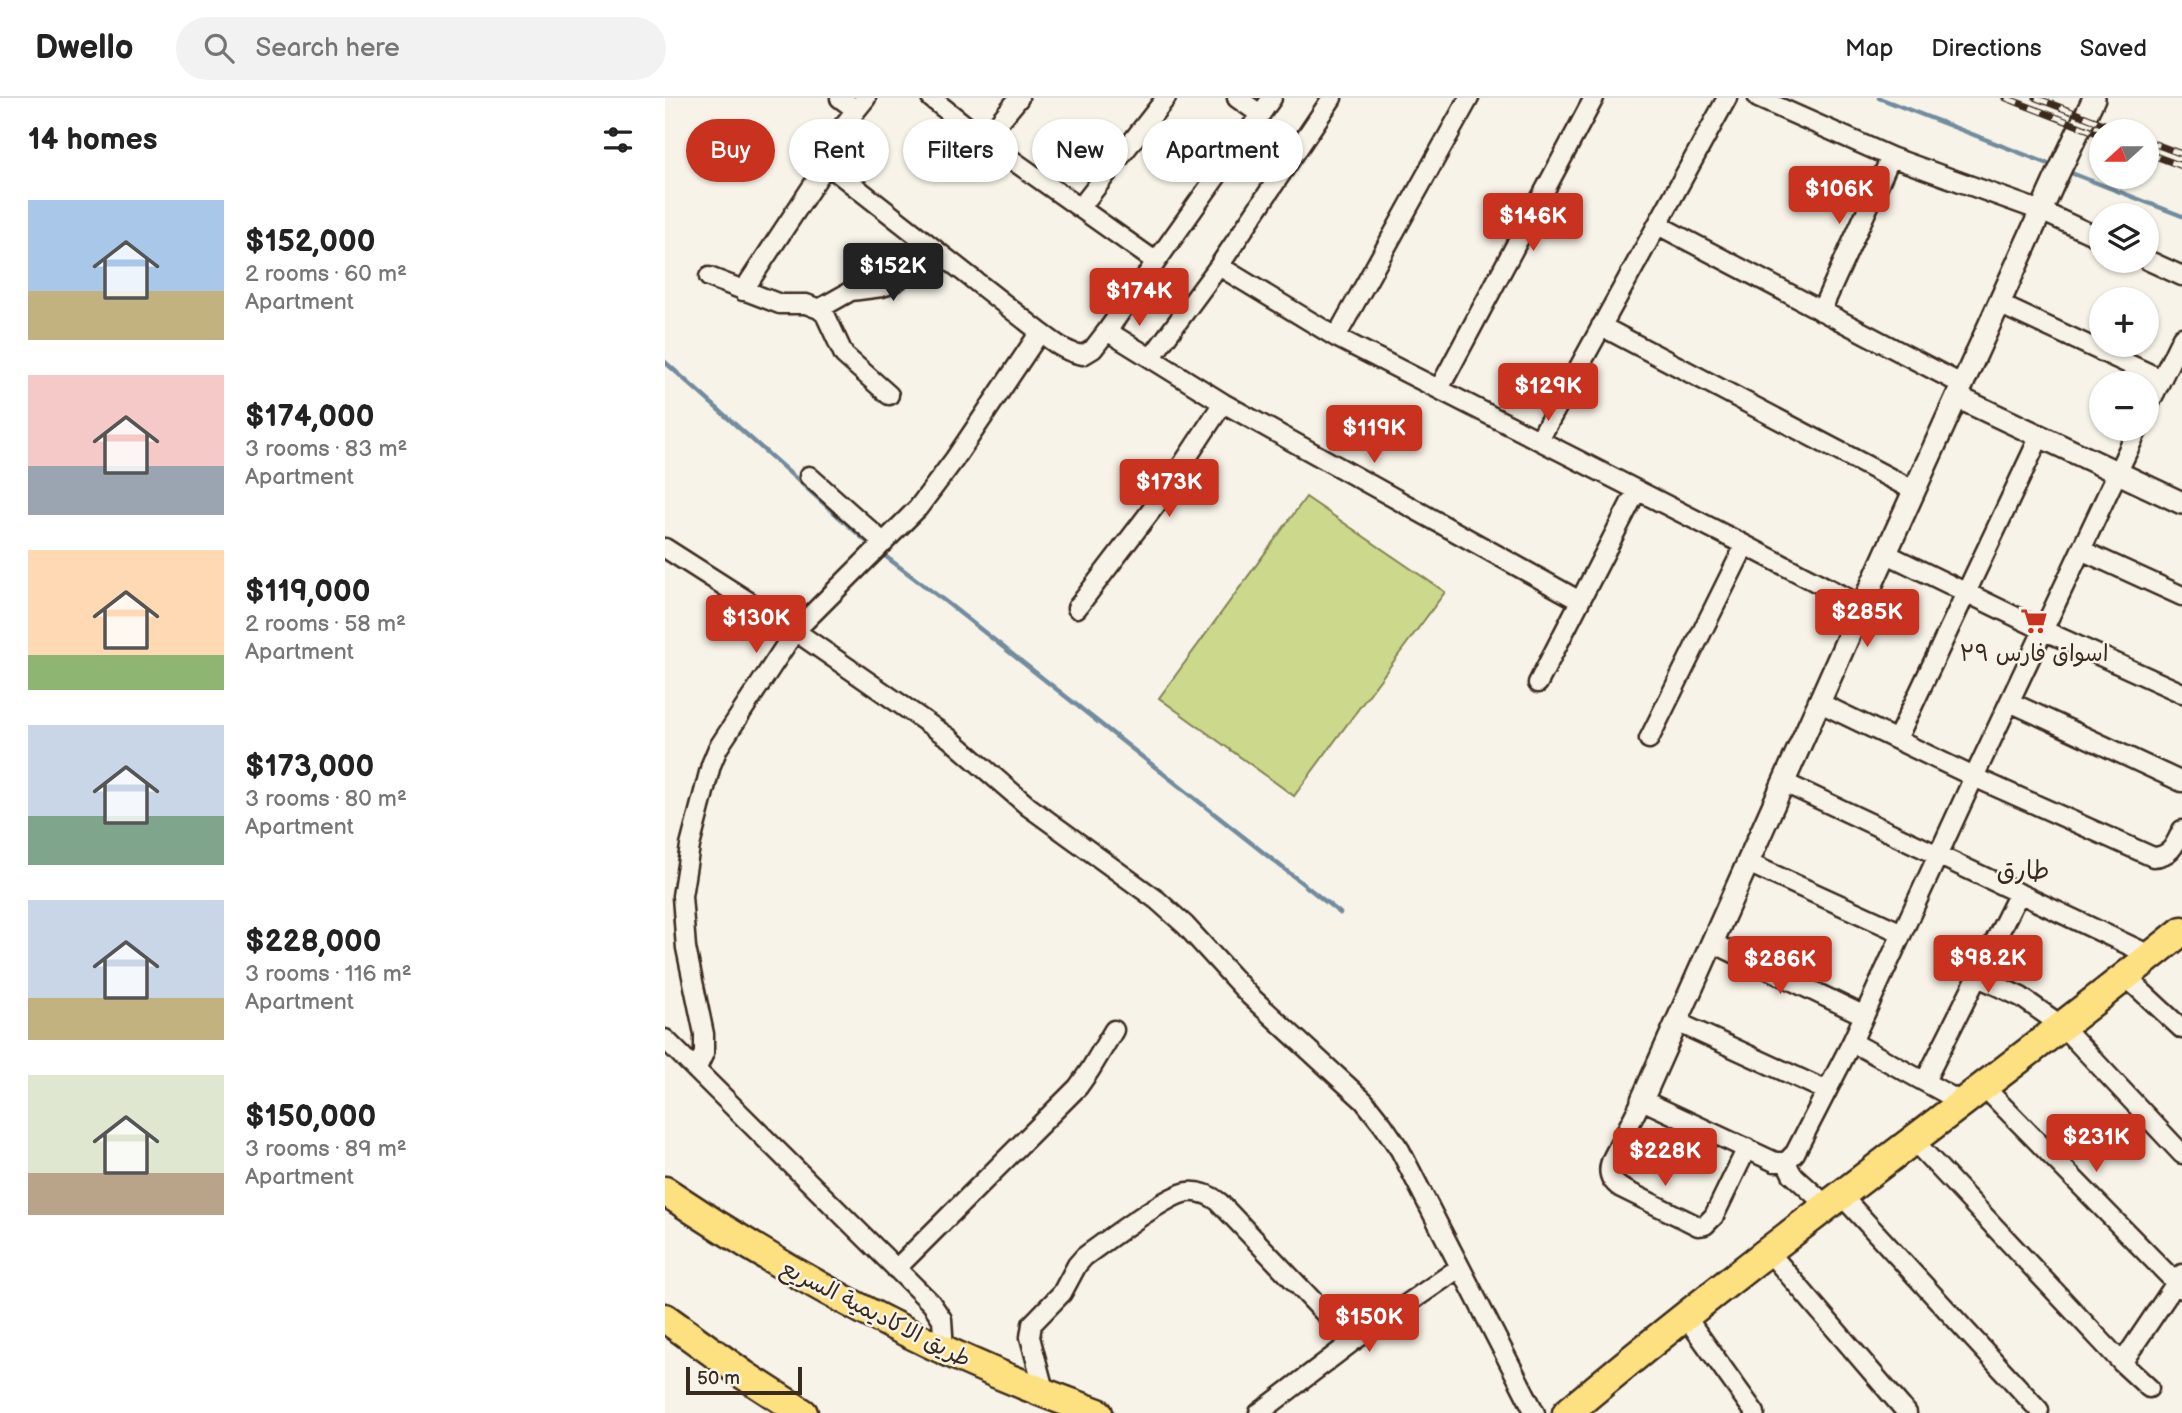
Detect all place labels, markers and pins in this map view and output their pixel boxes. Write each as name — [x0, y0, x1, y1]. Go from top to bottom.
pin: $106K — [1790, 166, 1888, 226]
pin: $146K — [1484, 194, 1582, 253]
pin: $152K — [844, 244, 942, 303]
pin: $174K — [1090, 268, 1188, 328]
pin: $129K — [1499, 364, 1597, 423]
pin: $119K — [1325, 406, 1423, 465]
pin: $173K — [1120, 460, 1218, 519]
pin: $285K — [1818, 589, 1916, 649]
pin: $130K — [707, 596, 805, 655]
supermarket icon: اسواق فارس ٣٩ — [2019, 606, 2049, 636]
place label: اسواق فارس ٣٩ — [1959, 640, 2109, 668]
pin: $286K — [1731, 936, 1829, 996]
pin: $98.2K — [1931, 936, 2045, 995]
pin: $231K — [2047, 1114, 2145, 1174]
pin: $228K — [1616, 1128, 1714, 1188]
pin: $150K — [1320, 1294, 1418, 1354]

